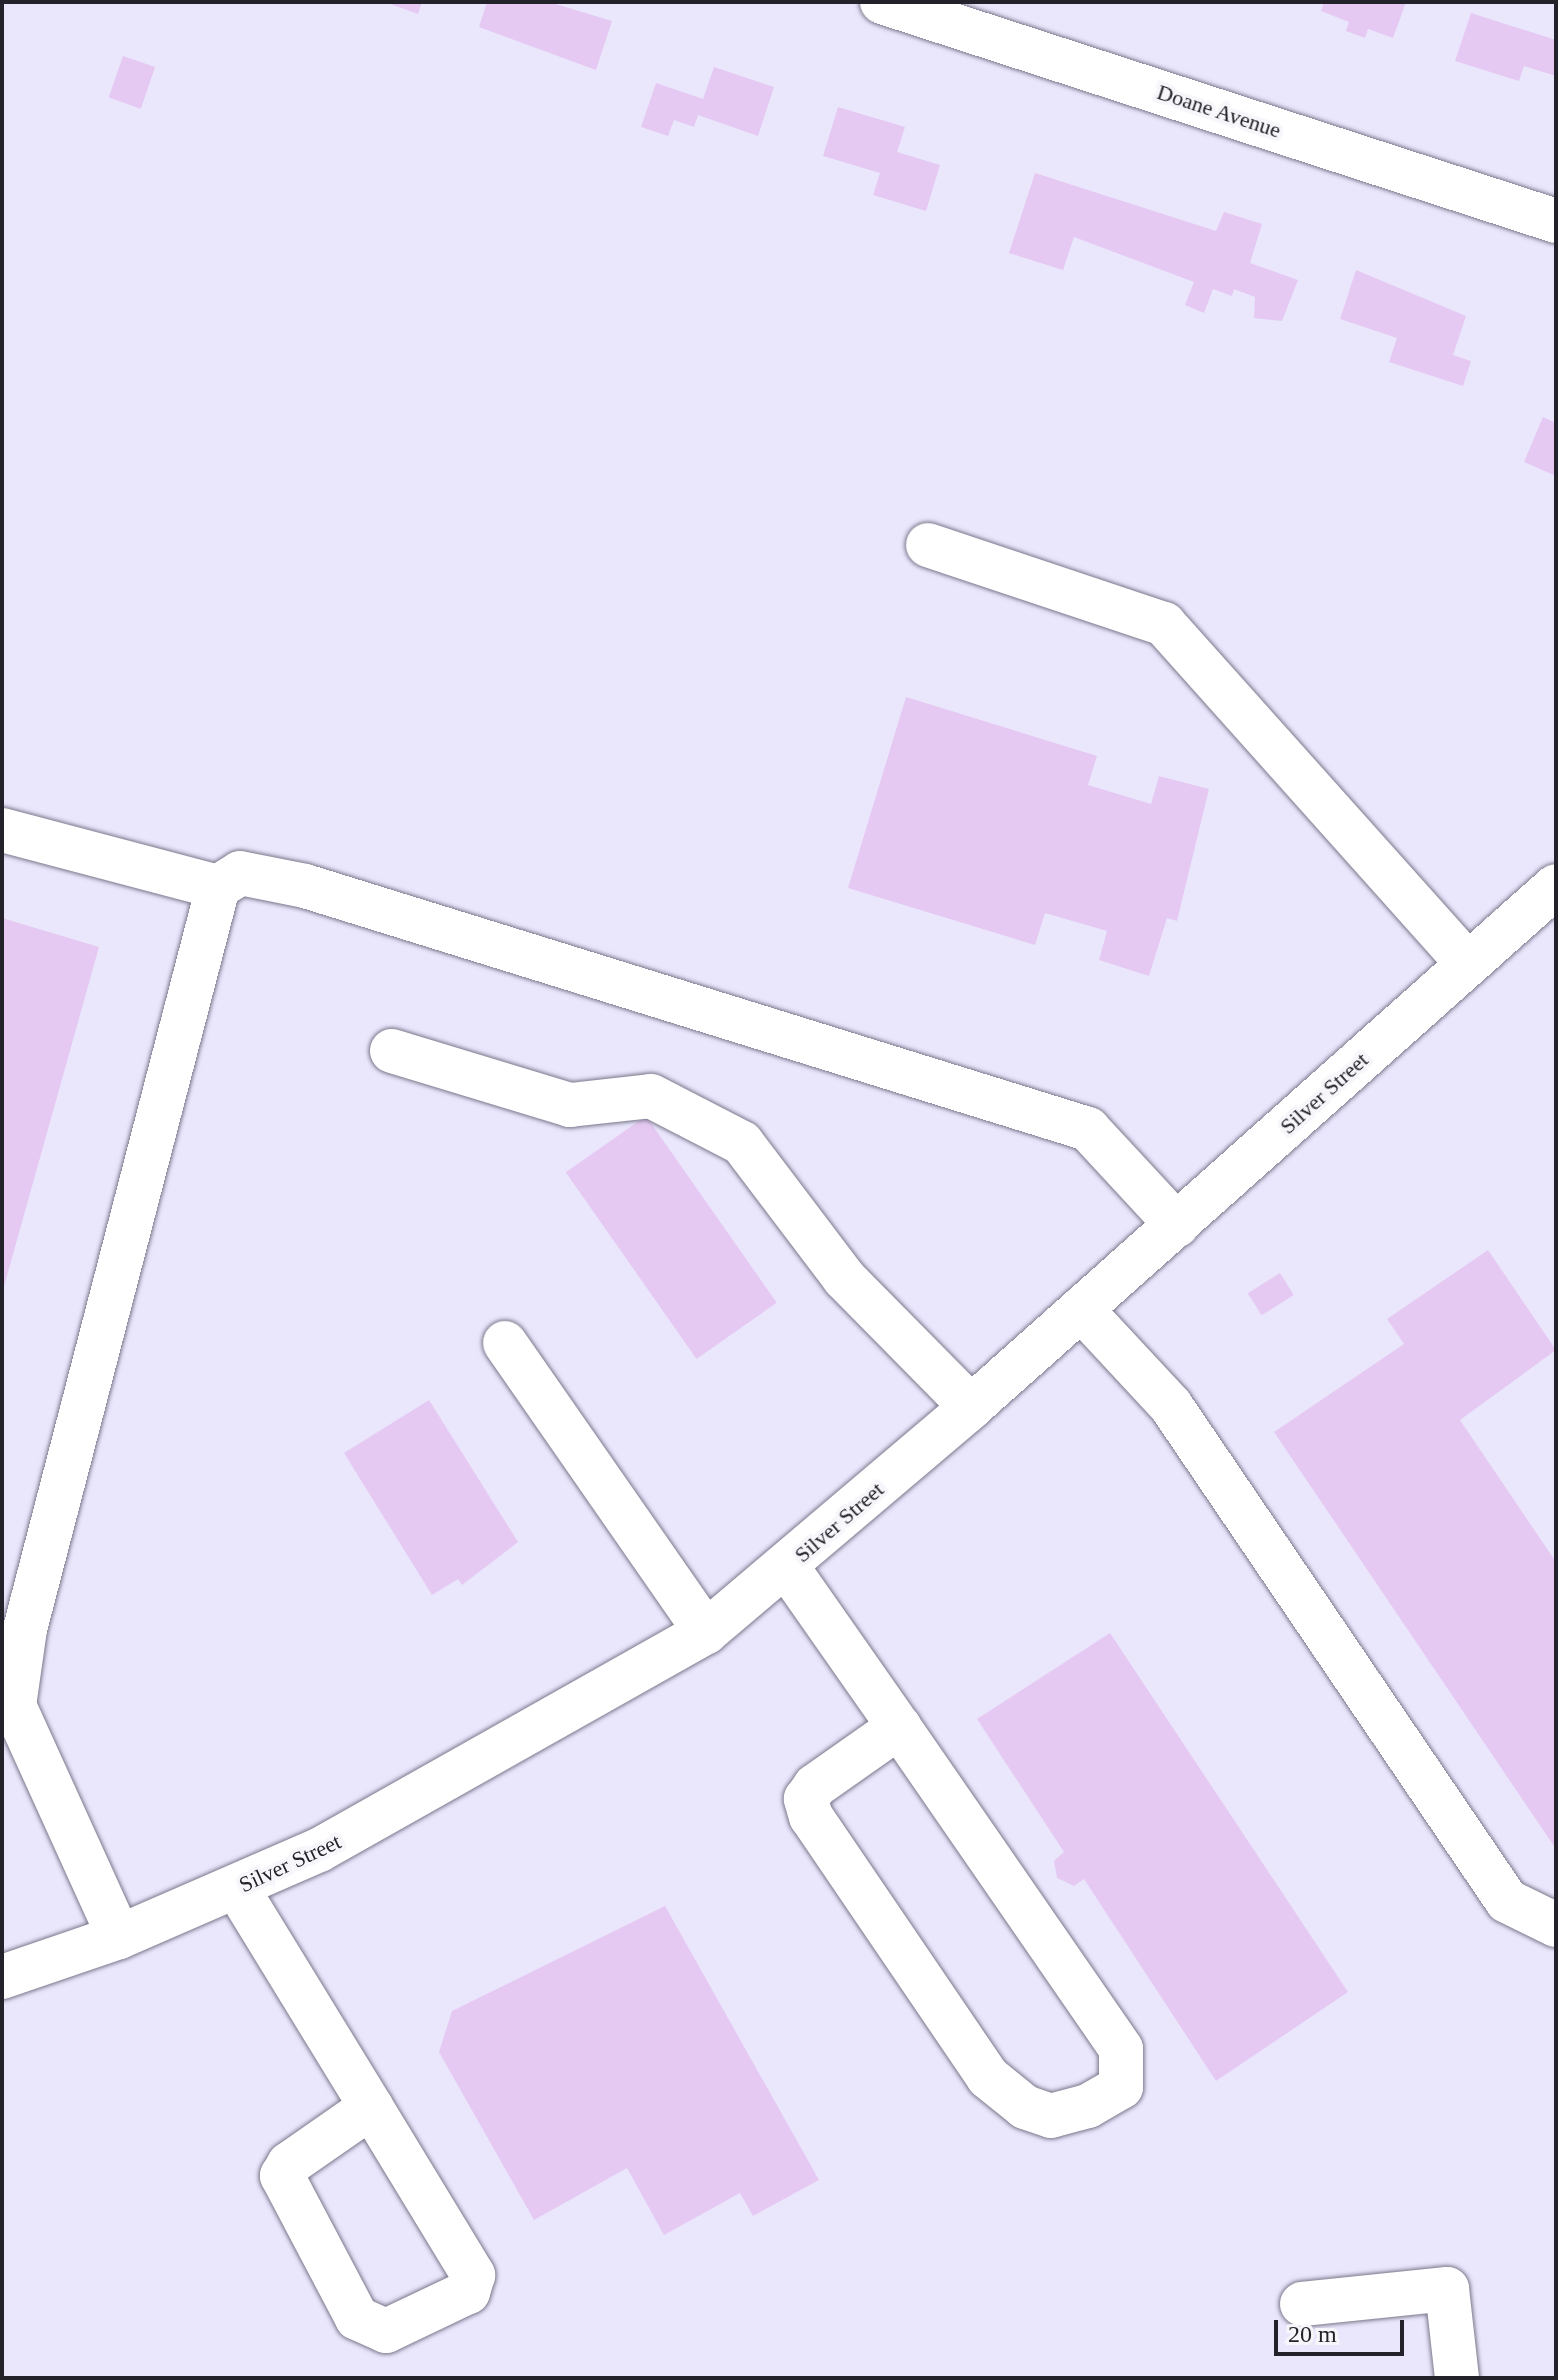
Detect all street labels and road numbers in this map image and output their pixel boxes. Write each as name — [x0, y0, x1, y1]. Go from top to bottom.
street label: Doane Avenue — [1153, 78, 1285, 144]
street label: Silver Street — [1275, 1047, 1373, 1139]
street label: Silver Street — [789, 1476, 889, 1568]
street label: Silver Street — [235, 1828, 345, 1898]

